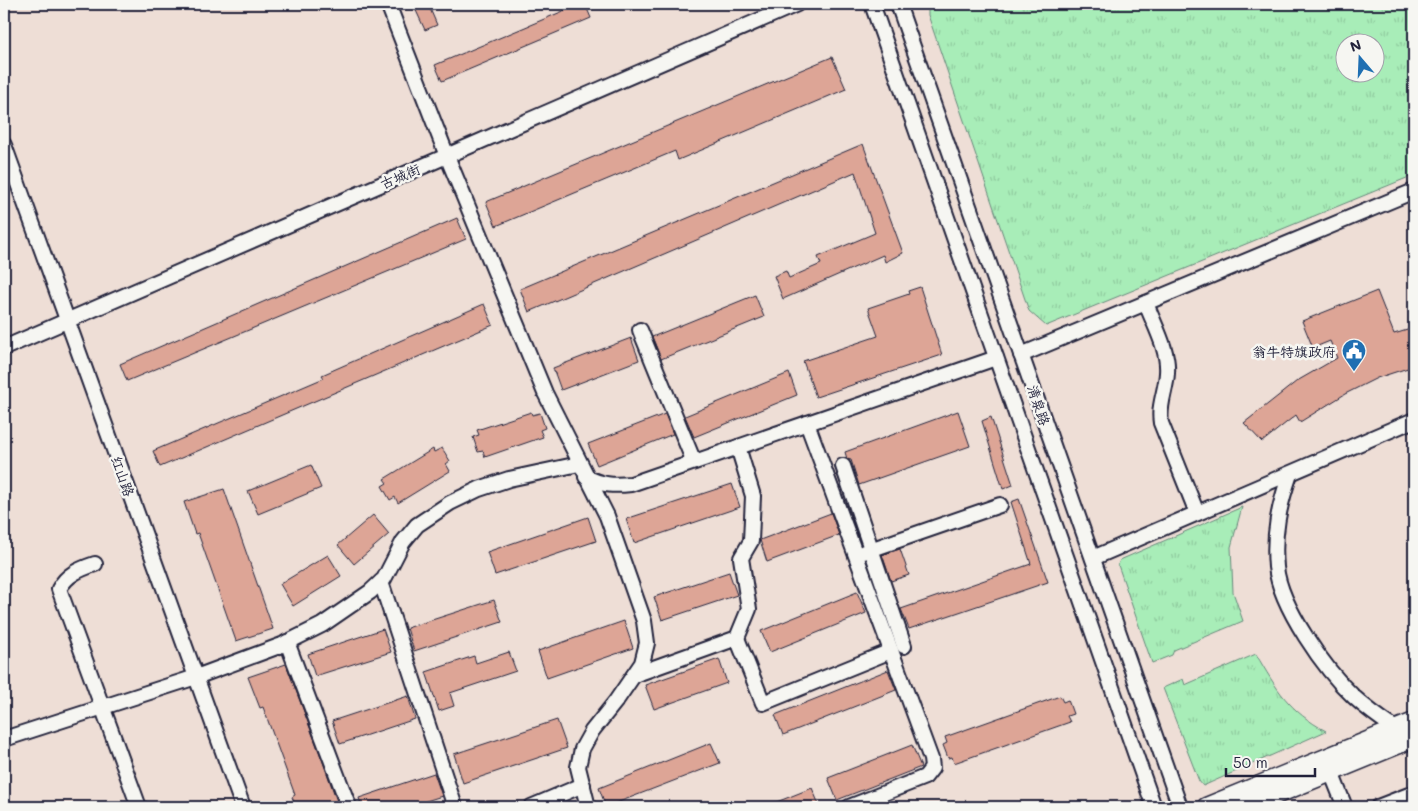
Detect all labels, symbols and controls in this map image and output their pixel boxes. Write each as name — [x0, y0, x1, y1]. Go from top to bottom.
north arrow — [1336, 32, 1386, 82]
text: N — [1347, 35, 1364, 56]
street label: 古城街 — [377, 159, 423, 193]
public building icon: 翁牛特旗政府 — [1341, 338, 1367, 372]
place label: 翁牛特旗政府 — [1252, 342, 1336, 361]
street label: 清泉路 — [1023, 382, 1055, 428]
street label: 红山路 — [107, 453, 139, 499]
scale bar — [1226, 746, 1314, 778]
text: 50 m — [1233, 752, 1268, 772]

